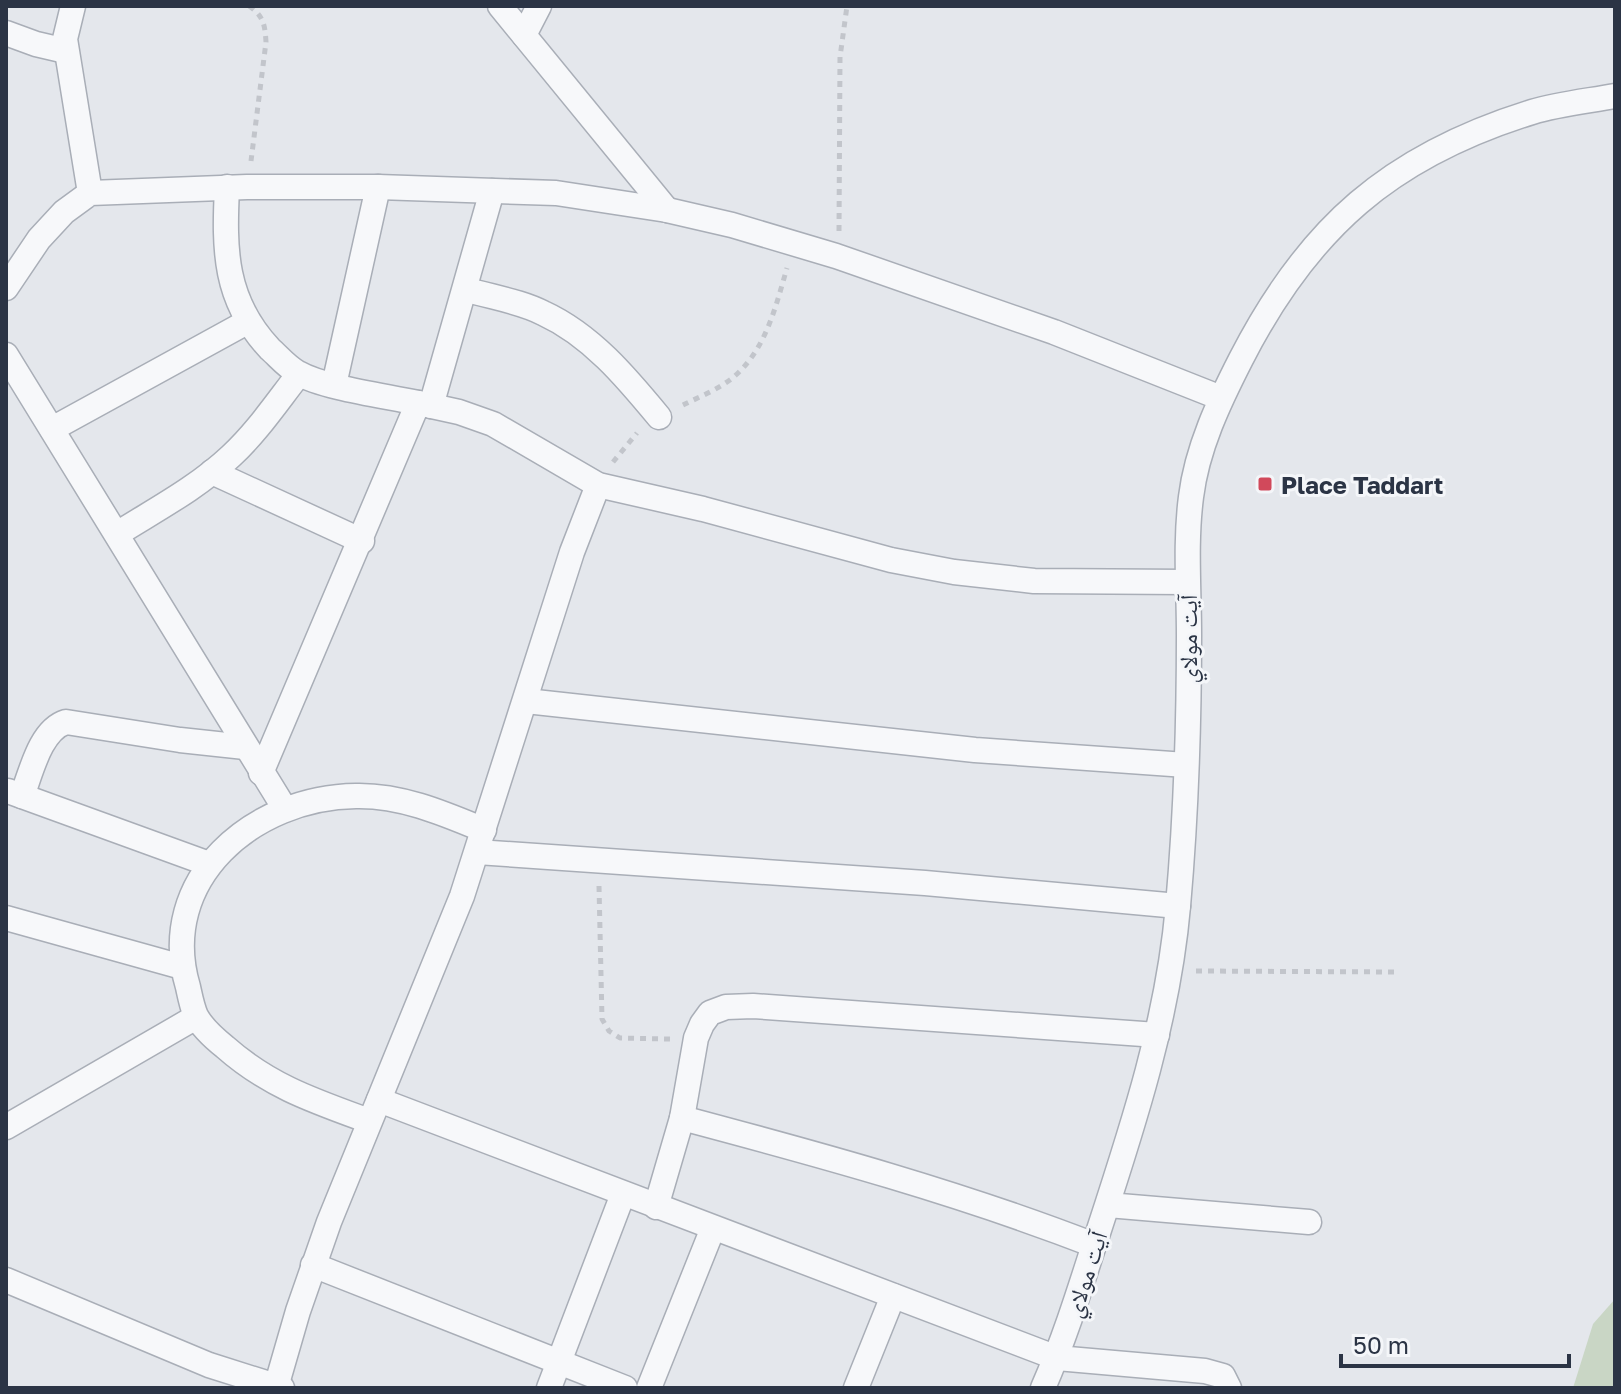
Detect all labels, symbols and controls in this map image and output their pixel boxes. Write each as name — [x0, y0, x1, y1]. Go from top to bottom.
place label: Place Taddart — [1281, 470, 1443, 499]
marker: Place Taddart — [1256, 475, 1274, 493]
street label: آيت مولاي — [1173, 594, 1208, 684]
street label: آيت مولاي — [1057, 1226, 1119, 1323]
scale bar — [1341, 1318, 1569, 1368]
text: 50 m — [1353, 1330, 1409, 1359]

